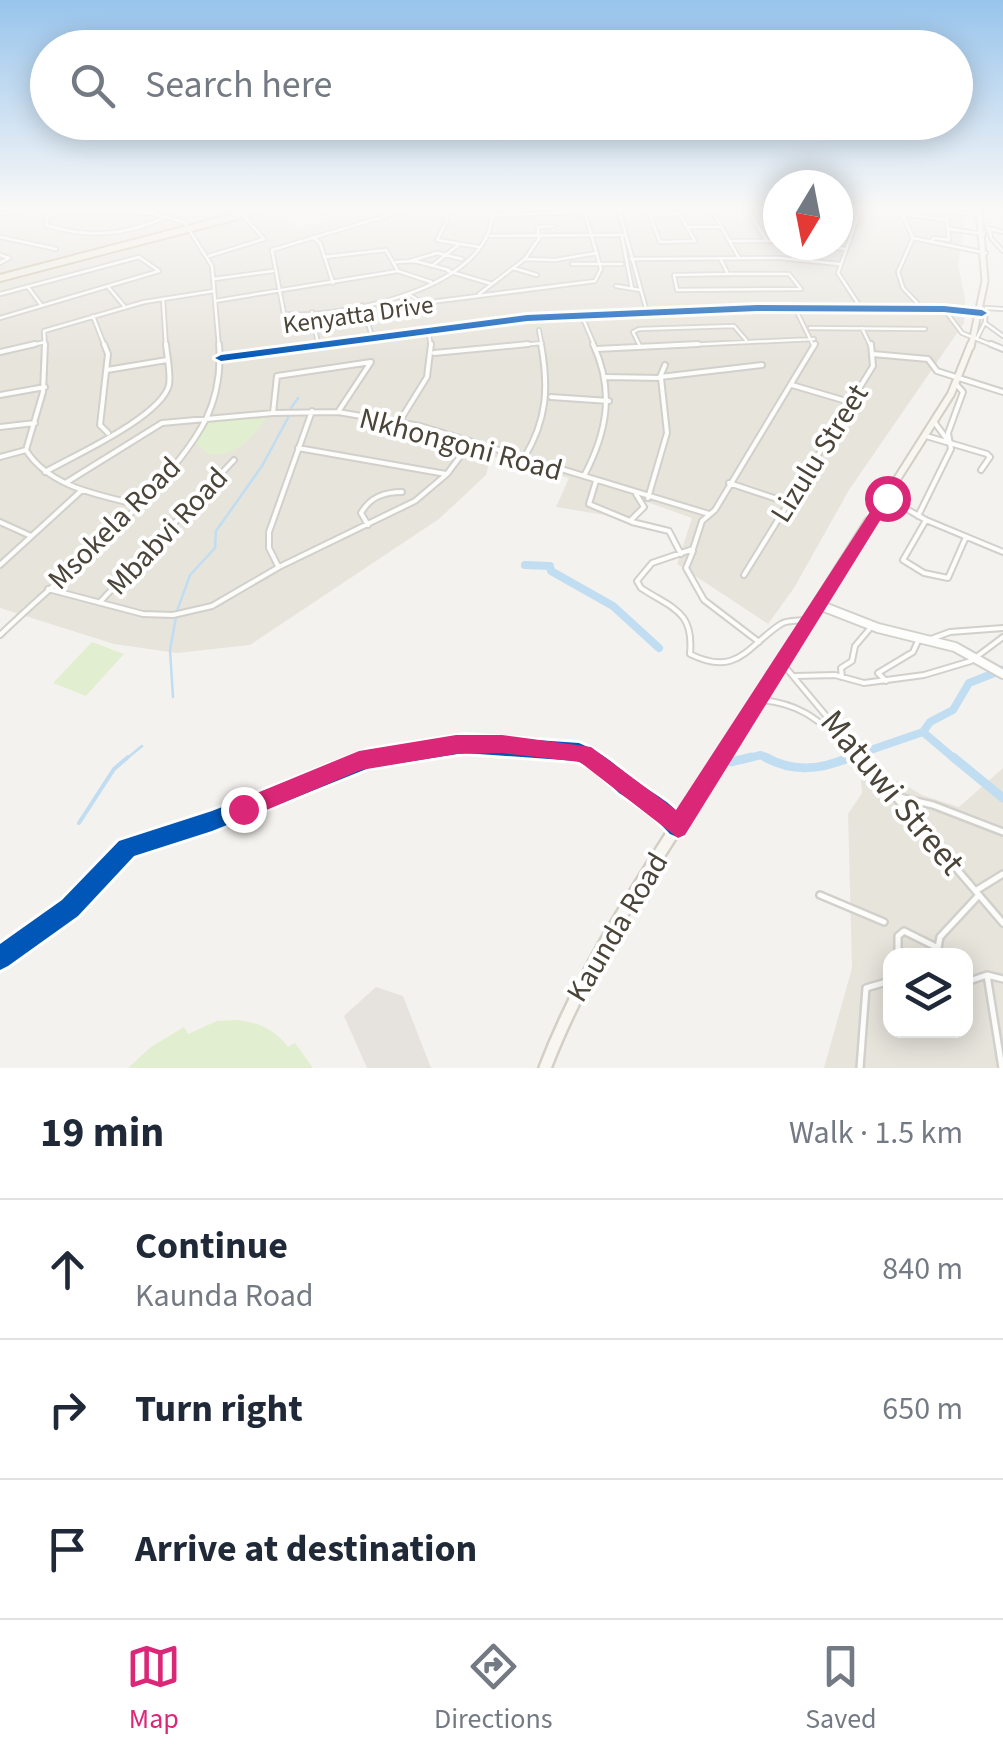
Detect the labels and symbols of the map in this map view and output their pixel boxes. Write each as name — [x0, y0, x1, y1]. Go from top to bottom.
north arrow — [763, 170, 853, 260]
street label: Kenyatta Drive — [281, 287, 436, 343]
street label: Lizulu Street — [760, 376, 879, 531]
street label: Nkhongoni Road — [355, 397, 567, 492]
street label: Msokela Road — [38, 447, 191, 600]
street label: Mbabvi Road — [97, 458, 238, 605]
route start — [865, 476, 911, 522]
street label: Matuwi Street — [808, 699, 976, 886]
route end — [221, 787, 267, 833]
street label: Kaunda Road — [556, 844, 679, 1010]

